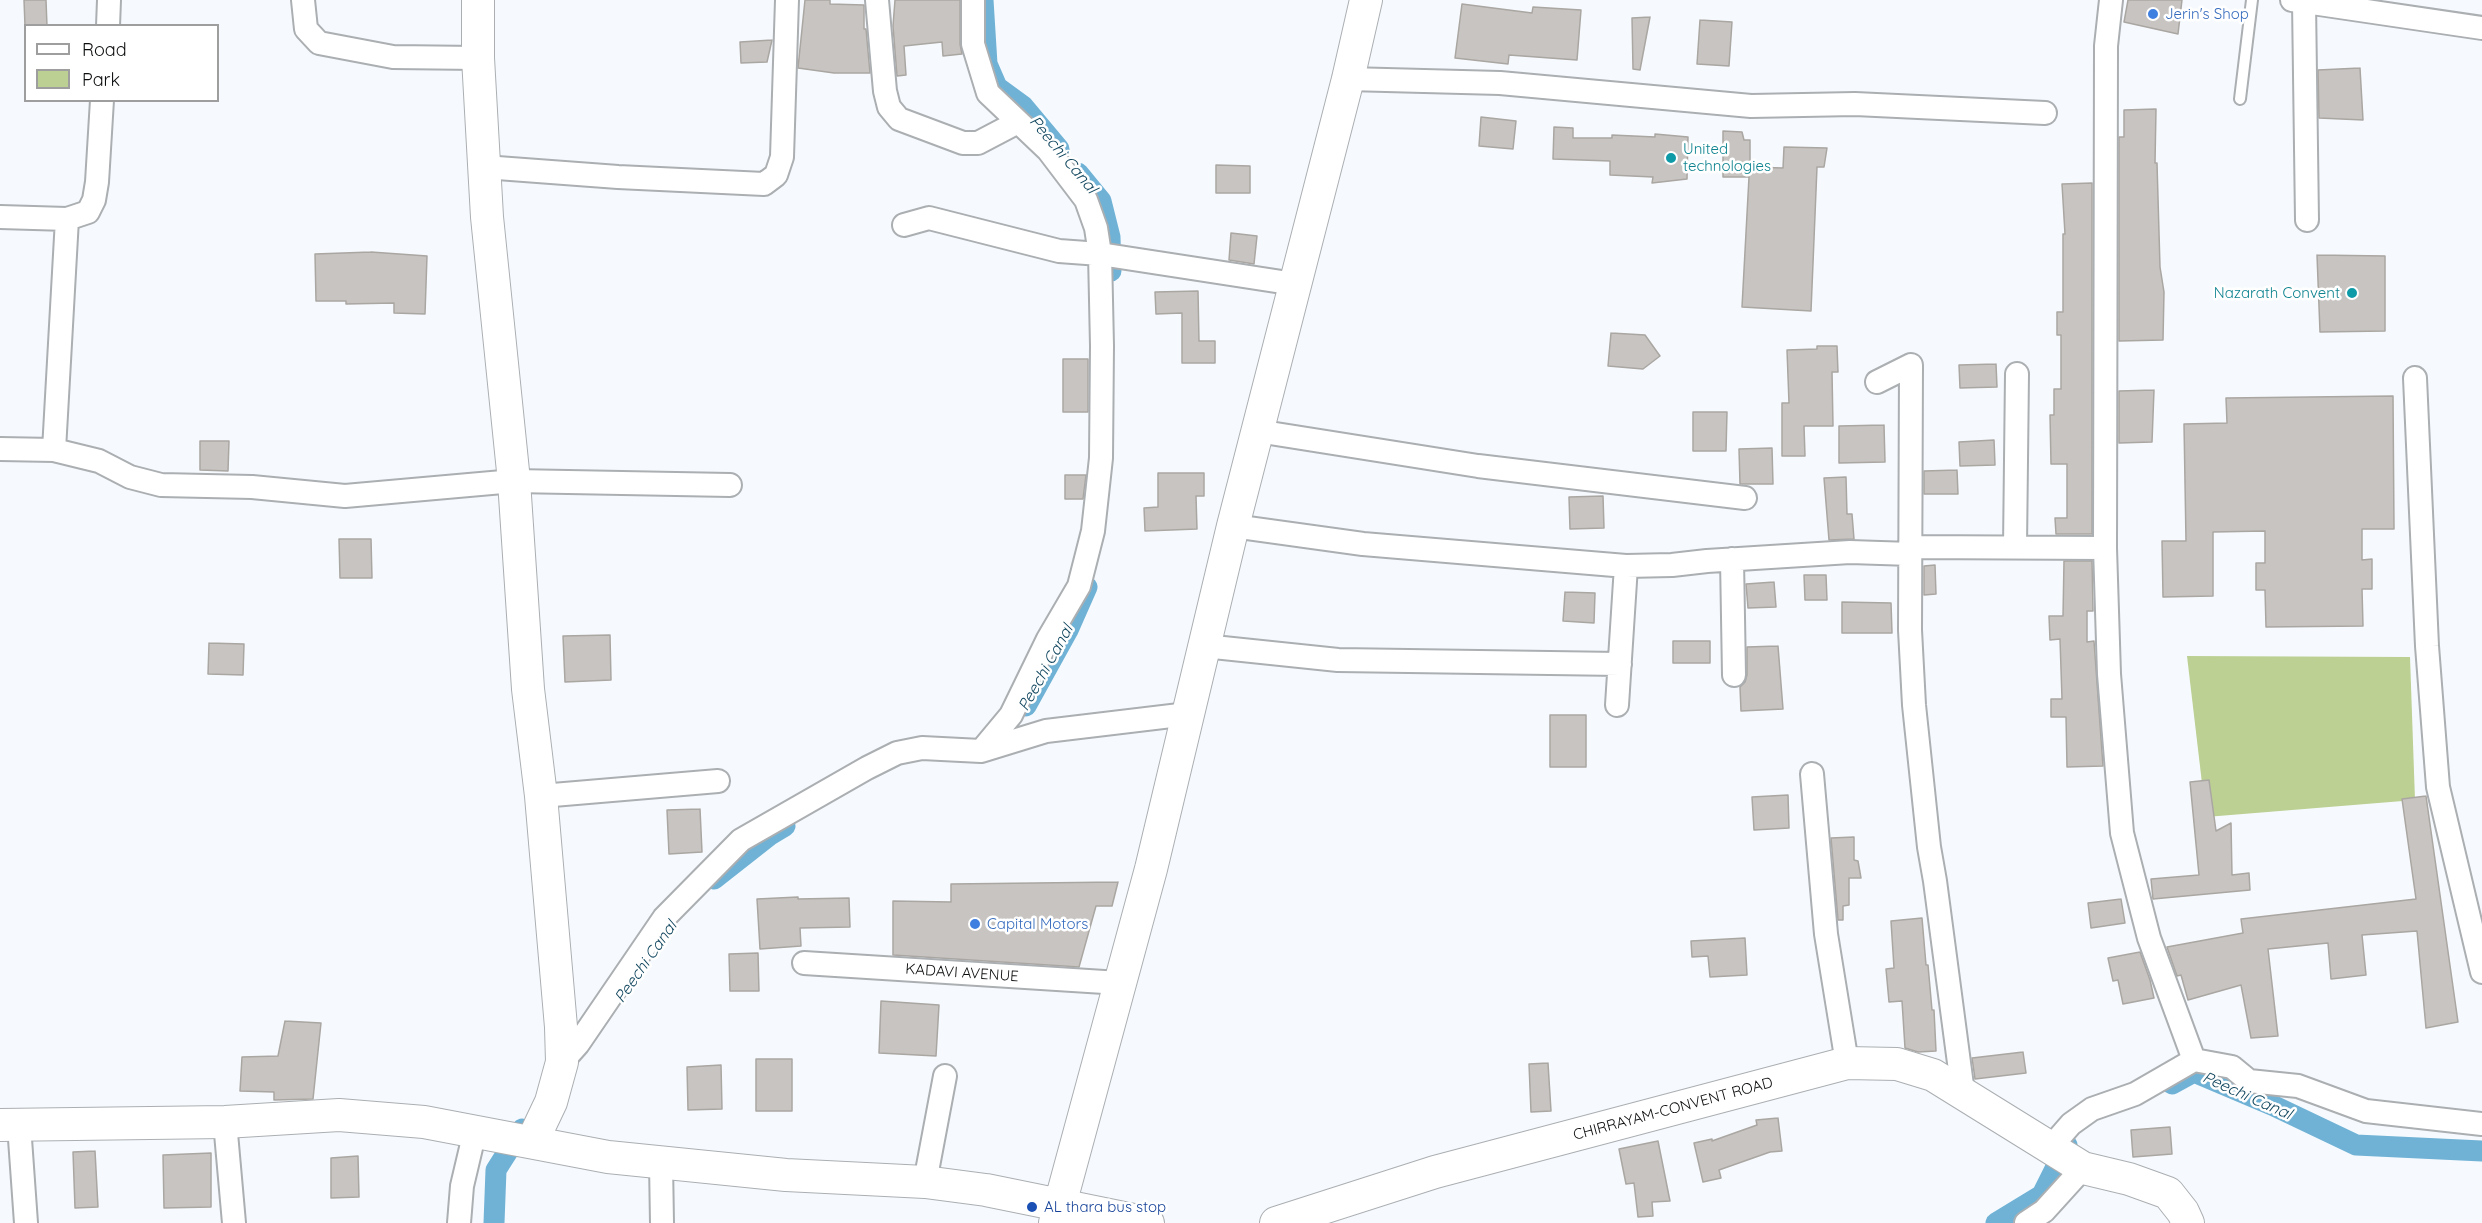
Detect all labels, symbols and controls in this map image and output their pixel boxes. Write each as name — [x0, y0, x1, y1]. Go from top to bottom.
place label: Jerin's Shop — [2165, 5, 2249, 23]
marker: Jerin's Shop — [2146, 7, 2160, 21]
legend — [24, 24, 219, 102]
text: Road — [82, 38, 127, 61]
text: Park — [82, 68, 120, 91]
water label: Peechi Canal — [1025, 112, 1101, 198]
place label: United technologies — [1683, 140, 1771, 175]
marker: United technologies — [1664, 151, 1678, 165]
place label: Nazarath Convent — [2214, 284, 2340, 302]
marker: Nazarath Convent — [2345, 286, 2359, 300]
water label: Peechi Canal — [1014, 622, 1078, 714]
place label: Capital Motors — [987, 915, 1088, 933]
water label: Peechi Canal — [611, 917, 681, 1007]
marker: Capital Motors — [968, 917, 982, 931]
street label: KADAVI AVENUE — [905, 960, 1019, 986]
water label: Peechi Canal — [2200, 1068, 2294, 1124]
street label: CHIRRAYAM-CONVENT ROAD — [1571, 1074, 1775, 1144]
place label: AL thara bus stop — [1044, 1198, 1166, 1216]
marker: AL thara bus stop — [1025, 1200, 1039, 1214]

